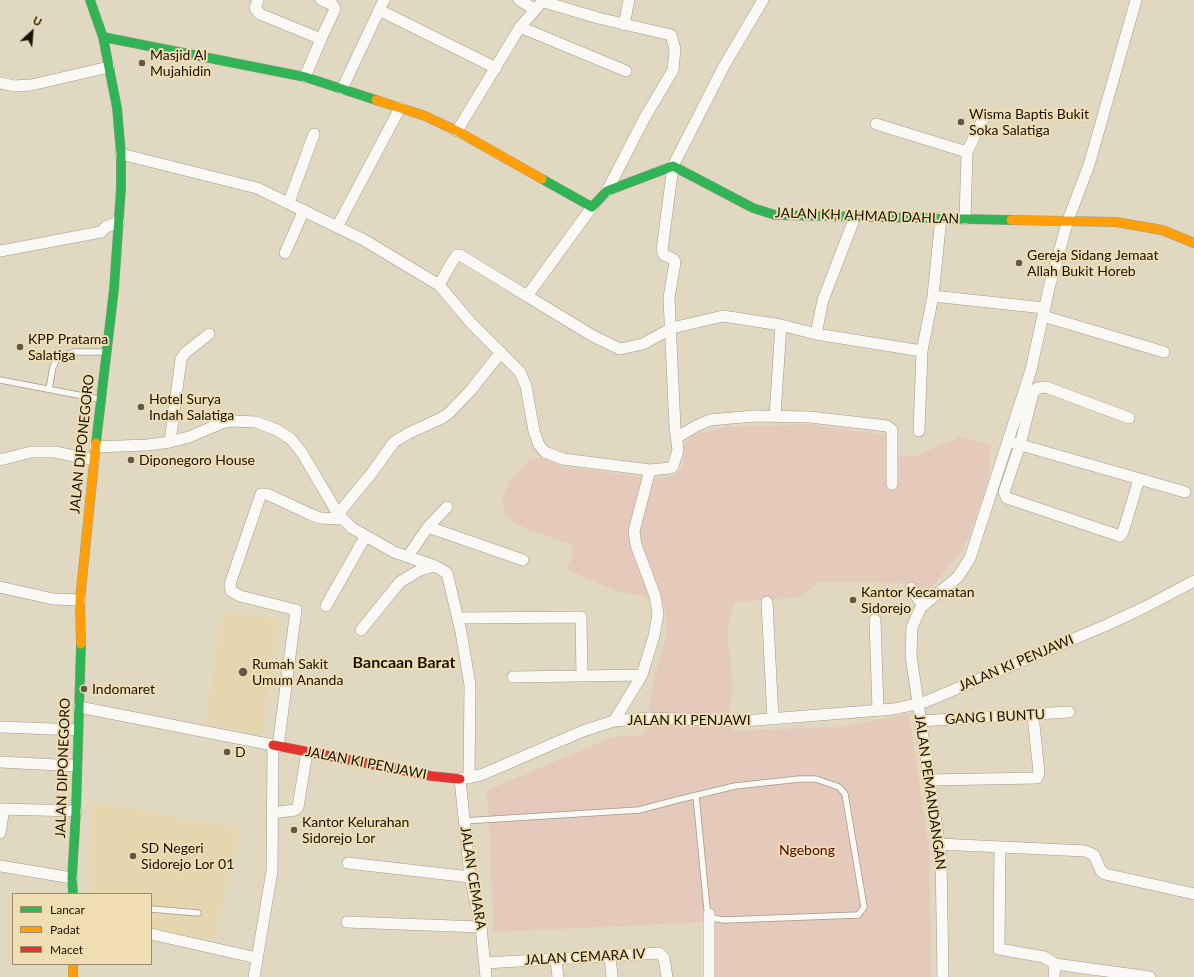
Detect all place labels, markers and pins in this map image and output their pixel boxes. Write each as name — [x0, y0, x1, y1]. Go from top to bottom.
place label: Masjid Al Mujahidin — [150, 47, 211, 80]
marker: Masjid Al Mujahidin — [137, 58, 147, 68]
place label: Wisma Baptis Bukit Soka Salatiga — [969, 106, 1089, 138]
marker: Wisma Baptis Bukit Soka Salatiga — [956, 117, 966, 127]
place label: Gereja Sidang Jemaat Allah Bukit Horeb — [1027, 247, 1158, 280]
marker: Gereja Sidang Jemaat Allah Bukit Horeb — [1014, 258, 1024, 268]
place label: KPP Pratama Salatiga — [28, 331, 108, 364]
marker: KPP Pratama Salatiga — [15, 342, 25, 352]
place label: Hotel Surya Indah Salatiga — [149, 391, 234, 424]
marker: Hotel Surya Indah Salatiga — [136, 402, 146, 412]
place label: Diponegoro House — [139, 452, 255, 468]
marker: Diponegoro House — [126, 455, 136, 465]
place label: Kantor Kecamatan Sidorejo — [861, 584, 974, 616]
marker: Kantor Kecamatan Sidorejo — [848, 595, 858, 605]
place label: Rumah Sakit Umum Ananda — [252, 656, 343, 688]
marker: Rumah Sakit Umum Ananda — [237, 666, 249, 678]
place label: Indomaret — [92, 681, 155, 697]
marker: Indomaret — [79, 684, 89, 694]
place label: D — [235, 744, 246, 760]
marker: D — [222, 747, 232, 757]
place label: Kantor Kelurahan Sidorejo Lor — [302, 814, 409, 846]
marker: Kantor Kelurahan Sidorejo Lor — [289, 825, 299, 835]
place label: SD Negeri Sidorejo Lor 01 — [141, 840, 234, 872]
marker: SD Negeri Sidorejo Lor 01 — [128, 851, 138, 861]

